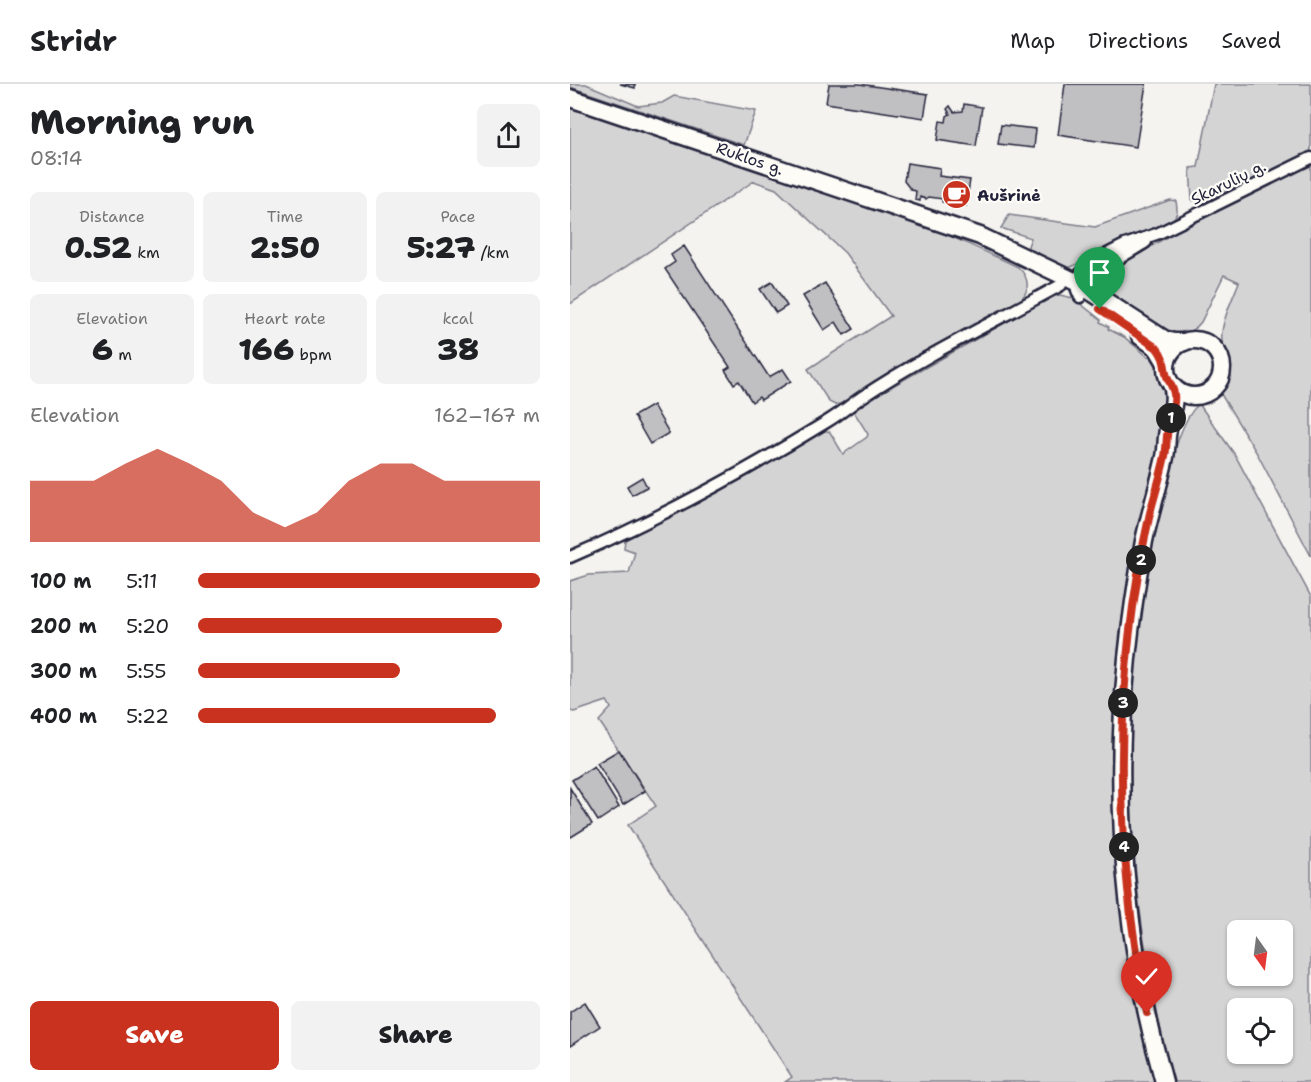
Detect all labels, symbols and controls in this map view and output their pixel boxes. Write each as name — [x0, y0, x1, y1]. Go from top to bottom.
text: Stridr — [30, 22, 117, 60]
text: Map — [1010, 27, 1055, 55]
text: Directions — [1088, 27, 1188, 55]
text: Saved — [1221, 27, 1281, 55]
text: Morning run — [30, 100, 254, 145]
button: share — [477, 104, 540, 167]
street label: Ruklos g. — [713, 137, 786, 180]
text: 08:14 — [30, 145, 82, 171]
street label: Skarulių g. — [1187, 155, 1269, 210]
cafe icon: Aušrinė — [940, 179, 972, 211]
place label: Aušrinė — [977, 185, 1041, 206]
text: Distance — [79, 206, 145, 227]
text: Time — [267, 206, 303, 227]
text: Pace — [440, 206, 476, 227]
text: 0.52 — [64, 227, 132, 268]
text: 2:50 — [250, 227, 320, 268]
text: 5:27 — [407, 227, 475, 268]
text: km — [132, 242, 160, 263]
text: /km — [475, 242, 509, 263]
pin — [1074, 247, 1125, 309]
icon: arrive — [1083, 256, 1116, 289]
text: Elevation — [76, 308, 148, 329]
text: Heart rate — [244, 308, 326, 329]
text: kcal — [442, 308, 474, 329]
text: 6 — [92, 329, 113, 370]
text: 166 — [238, 329, 294, 370]
text: 38 — [437, 329, 479, 370]
text: m — [113, 344, 132, 365]
text: bpm — [294, 344, 332, 365]
text: Elevation — [30, 402, 120, 428]
text: 162–167 m — [434, 402, 540, 428]
pin: 1 — [1156, 403, 1186, 433]
text: 1 — [1167, 407, 1175, 428]
pin: 2 — [1126, 545, 1156, 575]
text: 2 — [1135, 549, 1147, 570]
text: 100 m — [30, 568, 92, 594]
text: 5:11 — [126, 568, 158, 594]
text: 200 m — [30, 613, 97, 639]
text: 5:20 — [126, 613, 169, 639]
text: 300 m — [30, 658, 97, 684]
text: 5:55 — [126, 658, 166, 684]
pin: 3 — [1108, 688, 1138, 718]
text: 3 — [1117, 692, 1129, 713]
text: 400 m — [30, 703, 97, 729]
text: 5:22 — [126, 703, 169, 729]
pin: 4 — [1109, 832, 1139, 862]
text: 4 — [1118, 836, 1130, 857]
north arrow — [1227, 920, 1293, 986]
map controls — [1227, 920, 1293, 1064]
pin — [1121, 951, 1172, 1013]
icon: check — [1130, 960, 1163, 993]
button: locate — [1227, 998, 1293, 1064]
button: Save — [30, 1001, 279, 1070]
button: Share — [291, 1001, 540, 1070]

